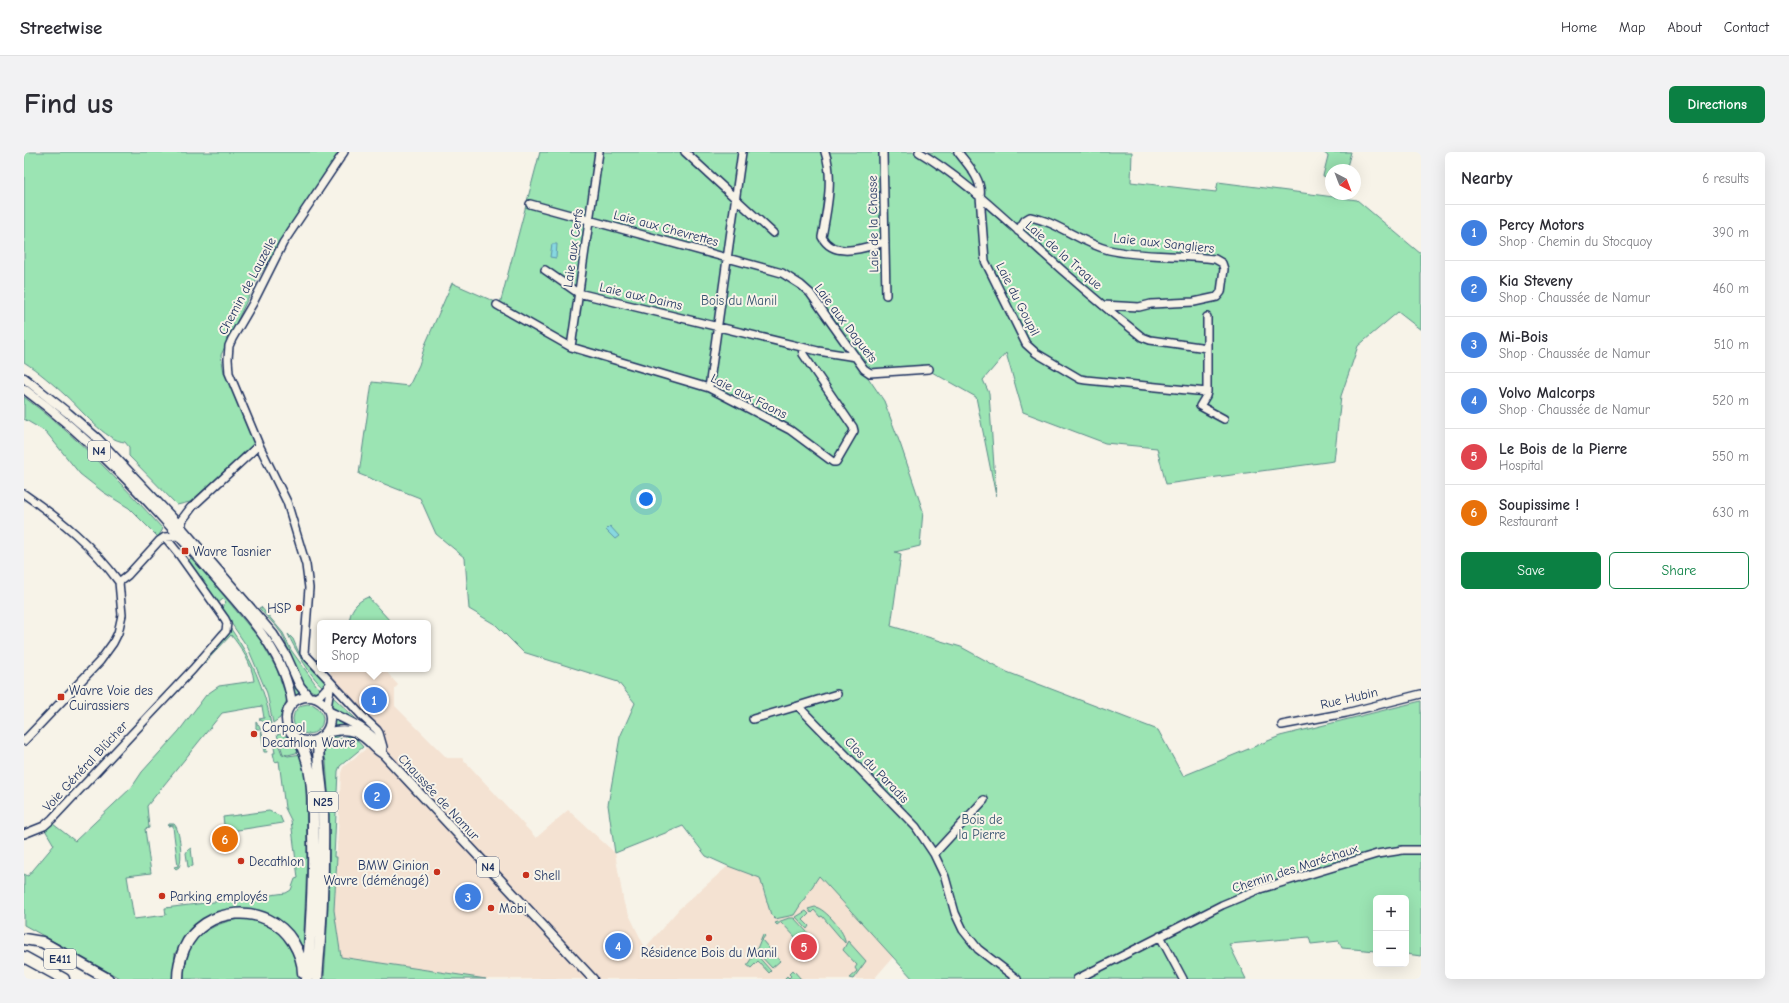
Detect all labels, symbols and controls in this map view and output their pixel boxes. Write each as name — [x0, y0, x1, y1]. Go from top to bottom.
text: Streetwise — [20, 17, 102, 39]
text: Home — [1561, 19, 1597, 36]
text: Map — [1619, 19, 1645, 36]
text: About — [1667, 19, 1702, 36]
text: Contact — [1724, 19, 1769, 36]
button: Directions — [1669, 86, 1765, 123]
text: Find us — [24, 88, 113, 120]
north arrow — [1325, 164, 1361, 200]
text: Nearby — [1461, 169, 1512, 188]
text: 6 results — [1702, 171, 1749, 186]
street label: Laie de la Chasse — [865, 175, 881, 273]
street label: Laie aux Chevrettes — [612, 207, 720, 249]
street label: Laie aux Cerfs — [560, 208, 586, 288]
text: Percy Motors — [1499, 216, 1584, 234]
street label: Laie de la Traque — [1023, 218, 1106, 293]
text: 1 — [1471, 225, 1477, 240]
text: 390 m — [1713, 225, 1749, 240]
street label: Laie aux Sangliers — [1113, 230, 1215, 256]
street label: Chemin de Lauzelle — [215, 234, 279, 337]
text: Shop · Chemin du Stocquoy — [1499, 234, 1652, 249]
street label: Laie du Goupil — [993, 260, 1043, 338]
text: Kia Steveny — [1499, 272, 1573, 290]
street label: Laie aux Daims — [598, 279, 684, 313]
street label: Laie aux Daguets — [812, 281, 880, 365]
text: 2 — [1471, 281, 1477, 296]
text: 460 m — [1713, 281, 1749, 296]
text: Shop · Chaussée de Namur — [1499, 290, 1650, 305]
park label: Bois du Manil — [701, 293, 777, 308]
text: Mi-Bois — [1499, 328, 1548, 346]
text: 3 — [1471, 337, 1477, 352]
text: 510 m — [1714, 337, 1749, 352]
text: Shop · Chaussée de Namur — [1499, 346, 1650, 361]
street label: Laie aux Faons — [708, 370, 790, 422]
text: Volvo Malcorps — [1499, 384, 1595, 402]
text: 4 — [1471, 393, 1477, 408]
text: 520 m — [1712, 393, 1749, 408]
text: Shop · Chaussée de Namur — [1499, 402, 1650, 417]
text: Le Bois de la Pierre — [1499, 440, 1627, 458]
road number: N4 — [88, 441, 110, 461]
text: 5 — [1471, 449, 1477, 464]
text: 550 m — [1712, 449, 1749, 464]
text: Hospital — [1499, 458, 1543, 473]
your location — [636, 489, 656, 509]
text: Soupissime ! — [1499, 496, 1579, 514]
text: 6 — [1471, 505, 1477, 520]
text: 630 m — [1712, 505, 1749, 520]
text: Restaurant — [1499, 514, 1558, 529]
place label: Wavre Tasnier — [193, 544, 272, 559]
marker: Wavre Tasnier — [180, 546, 190, 556]
button: Save — [1461, 552, 1601, 589]
button: Share — [1609, 552, 1749, 589]
place label: HSP — [267, 601, 291, 616]
marker: HSP — [294, 603, 304, 613]
popup — [317, 620, 431, 672]
text: Percy Motors — [331, 630, 417, 648]
text: Shop — [331, 648, 359, 663]
place label: Wavre Voie des Cuirassiers — [69, 683, 153, 713]
street label: Rue Hubin — [1319, 684, 1379, 712]
pin: 1 — [361, 685, 387, 715]
marker: Wavre Voie des Cuirassiers — [56, 692, 66, 702]
street label: Voie Général Blücher — [39, 717, 131, 814]
place label: Carpool Decathlon Wavre — [262, 720, 356, 750]
marker: Carpool Decathlon Wavre — [249, 729, 259, 739]
street label: Clos du Paradis — [842, 734, 912, 806]
street label: Chaussée de Namur — [395, 751, 483, 844]
pin: 2 — [364, 781, 390, 811]
road number: N25 — [308, 792, 338, 812]
park label: Bois de la Pierre — [958, 812, 1006, 842]
pin: 6 — [212, 824, 238, 854]
street label: Chemin des Maréchaux — [1230, 840, 1361, 895]
place label: Decathlon — [249, 854, 304, 869]
marker: Decathlon — [236, 856, 246, 866]
road number: N4 — [477, 857, 499, 877]
place label: BMW Ginion Wavre (déménagé) — [324, 858, 429, 888]
marker: BMW Ginion Wavre (déménagé) — [432, 867, 442, 877]
place label: Shell — [534, 868, 560, 883]
marker: Shell — [521, 870, 531, 880]
pin: 3 — [455, 882, 481, 912]
place label: Parking employés — [170, 889, 268, 904]
marker: Parking employés — [157, 891, 167, 901]
map controls — [1373, 895, 1409, 967]
button: + — [1373, 895, 1409, 931]
place label: Mobi — [499, 901, 527, 916]
marker: Mobi — [486, 903, 496, 913]
pin: 4 — [605, 931, 631, 961]
button: − — [1373, 931, 1409, 967]
pin: 5 — [791, 932, 817, 962]
marker: Résidence Bois du Manil — [704, 933, 714, 943]
place label: Résidence Bois du Manil — [641, 945, 777, 960]
road number: E411 — [44, 949, 76, 969]

